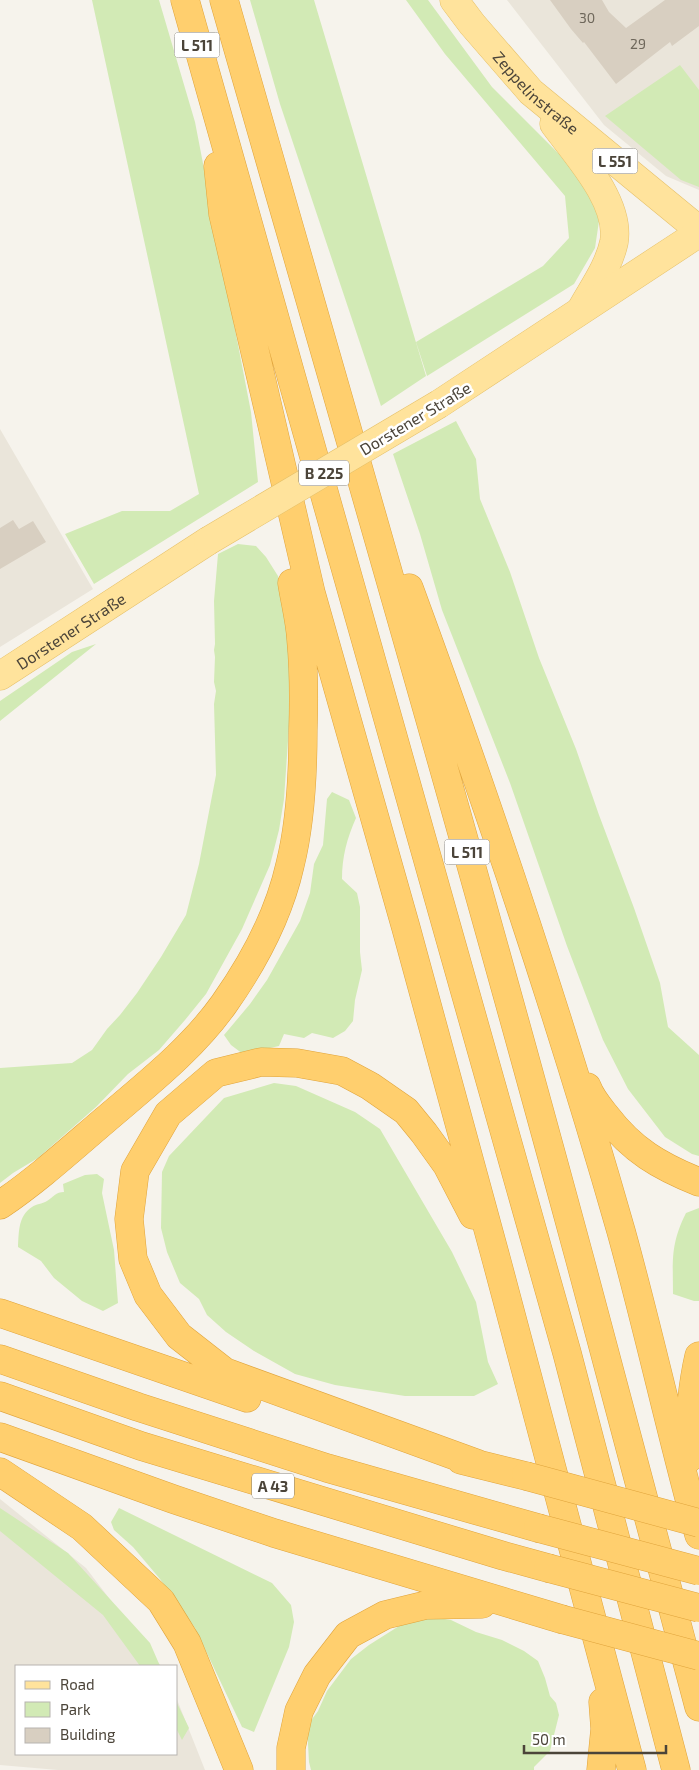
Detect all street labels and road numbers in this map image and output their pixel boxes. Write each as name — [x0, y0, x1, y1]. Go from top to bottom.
road number: L 511 — [174, 32, 220, 58]
street label: Zeppelinstraße — [490, 47, 583, 137]
road number: L 551 — [592, 148, 638, 174]
street label: Dorstener Straße — [356, 377, 474, 459]
road number: B 225 — [299, 460, 349, 486]
street label: Dorstener Straße — [12, 588, 129, 673]
road number: L 511 — [444, 840, 490, 864]
road number: A 43 — [252, 1474, 294, 1498]

